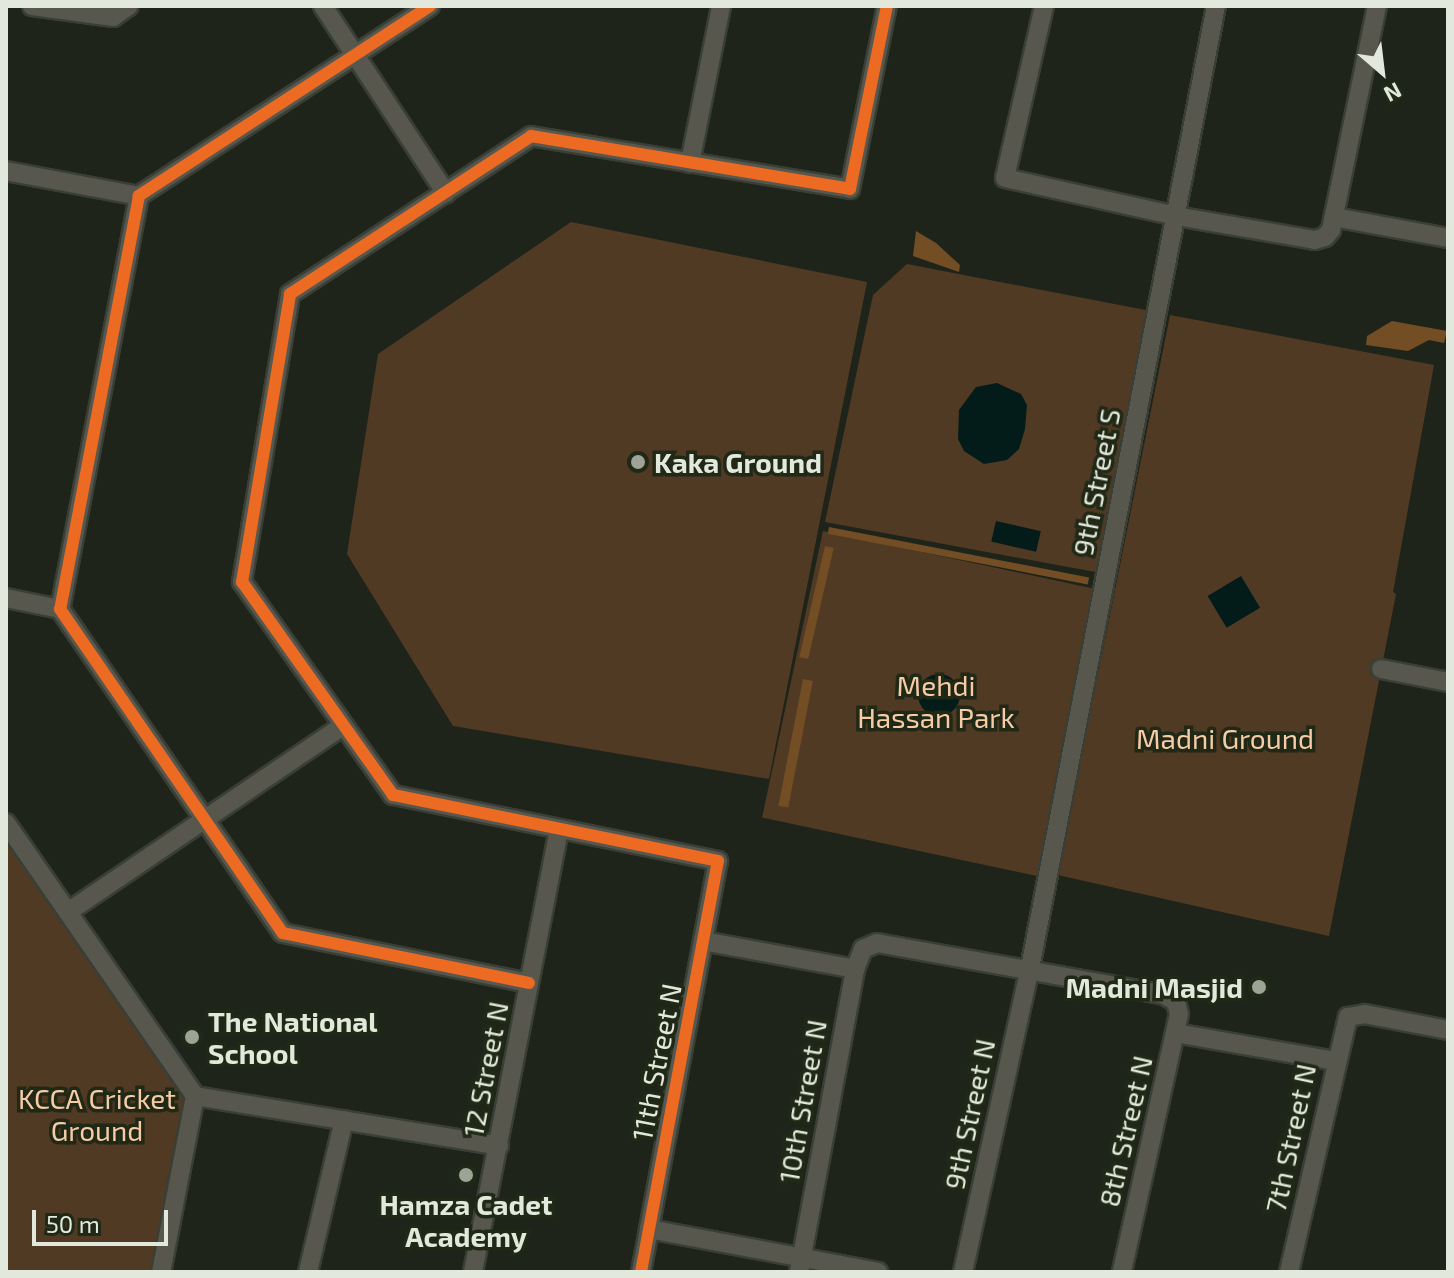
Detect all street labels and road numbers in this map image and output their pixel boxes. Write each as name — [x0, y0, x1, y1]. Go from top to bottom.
street label: 9th Street S — [1065, 406, 1127, 558]
street label: 11th Street N — [624, 981, 688, 1143]
street label: 12 Street N — [455, 999, 515, 1139]
street label: 10th Street N — [771, 1017, 833, 1185]
street label: 9th Street N — [937, 1036, 1001, 1192]
street label: 8th Street N — [1091, 1052, 1159, 1210]
street label: 7th Street N — [1258, 1061, 1322, 1215]

